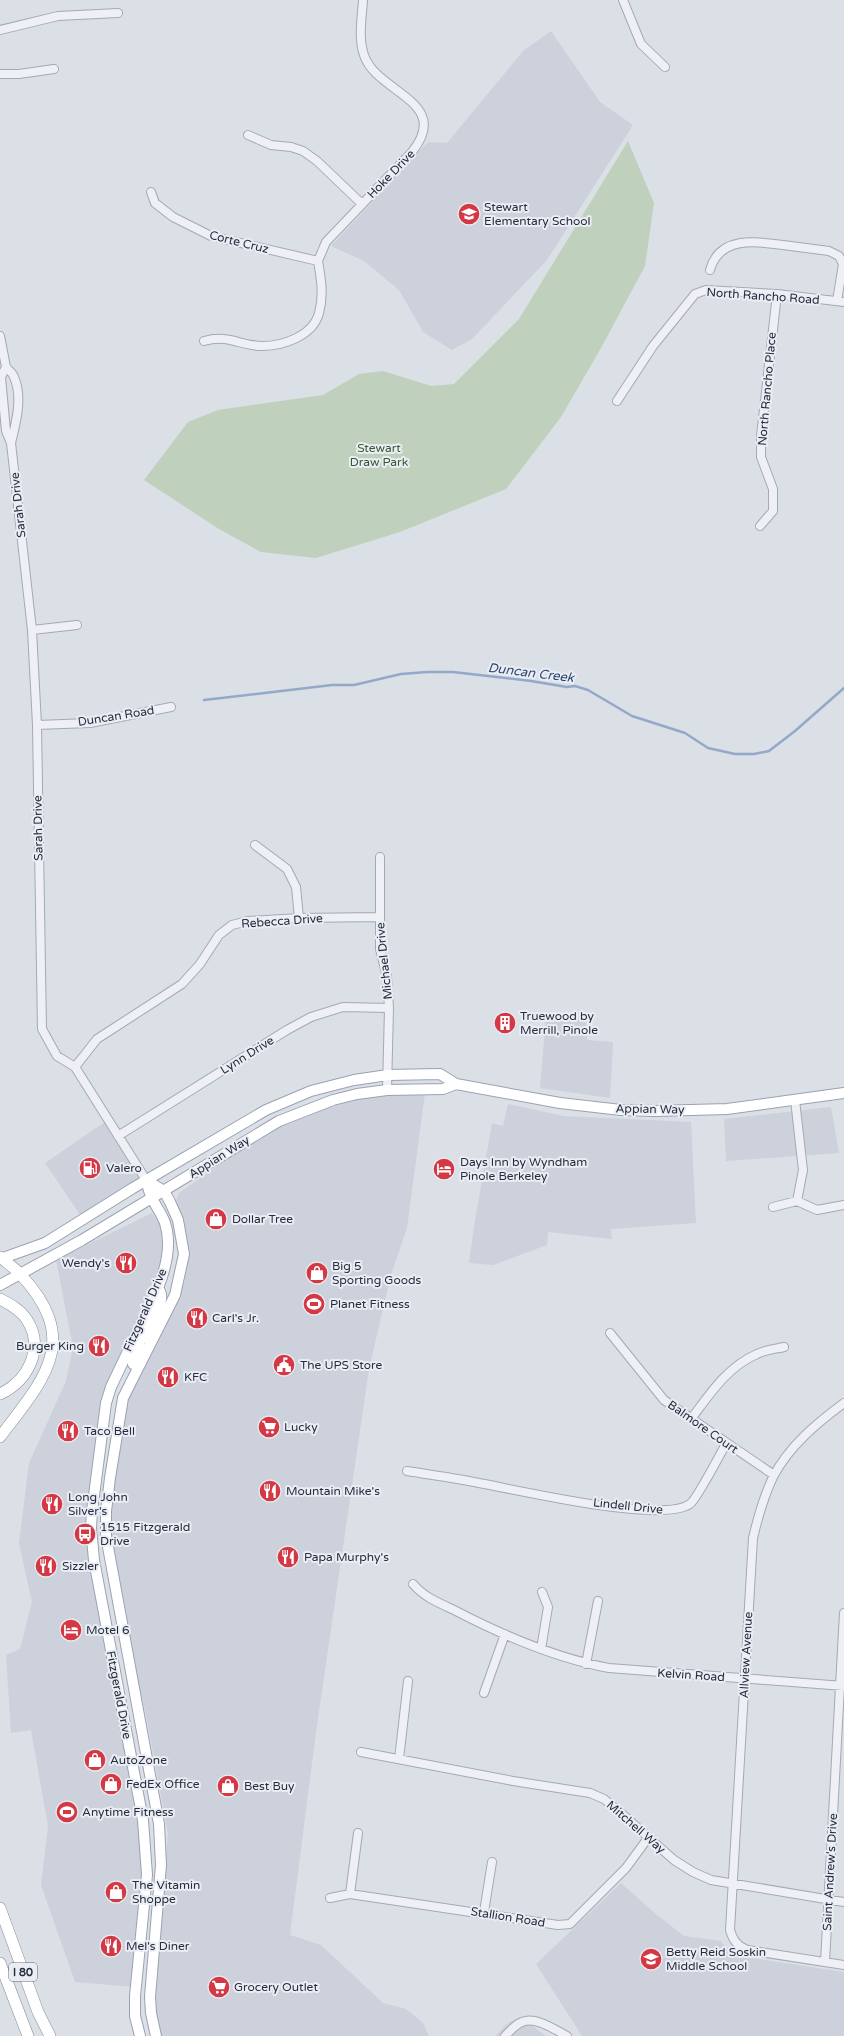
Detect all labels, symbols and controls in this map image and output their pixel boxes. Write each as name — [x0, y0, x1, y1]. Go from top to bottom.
street label: Hoke Drive — [364, 147, 418, 201]
place label: Stewart Elementary School — [484, 200, 591, 228]
school or university icon: Stewart Elementary School — [456, 201, 482, 227]
street label: Corte Cruz — [208, 228, 270, 256]
street label: North Rancho Road — [706, 285, 820, 307]
street label: North Rancho Place — [755, 331, 779, 446]
park label: Stewart Draw Park — [350, 441, 409, 469]
street label: Sarah Drive — [8, 472, 28, 538]
water label: Duncan Creek — [487, 660, 576, 686]
street label: Duncan Road — [77, 703, 155, 729]
street label: Sarah Drive — [30, 795, 46, 861]
street label: Rebecca Drive — [241, 911, 324, 931]
street label: Michael Drive — [373, 922, 395, 1000]
place label: Truewood by Merrill, Pinole — [520, 1009, 598, 1037]
building icon: Truewood by Merrill, Pinole — [492, 1010, 518, 1036]
street label: Lynn Drive — [218, 1033, 277, 1077]
street label: Appian Way — [615, 1101, 685, 1117]
street label: Appian Way — [186, 1133, 252, 1181]
fuel station icon: Valero — [77, 1155, 103, 1181]
place label: Days Inn by Wyndham Pinole Berkeley — [460, 1155, 587, 1183]
hotel icon: Days Inn by Wyndham Pinole Berkeley — [431, 1156, 457, 1182]
place label: Valero — [106, 1161, 142, 1175]
shop icon: Dollar Tree — [203, 1206, 229, 1232]
place label: Dollar Tree — [232, 1212, 293, 1226]
restaurant icon: Wendy's — [113, 1250, 139, 1276]
place label: Wendy's — [62, 1256, 110, 1270]
place label: Big 5 Sporting Goods — [332, 1259, 422, 1287]
shop icon: Big 5 Sporting Goods — [304, 1260, 330, 1286]
street label: Fitzgerald Drive — [120, 1266, 170, 1354]
sports icon: Planet Fitness — [301, 1291, 327, 1317]
place label: Planet Fitness — [330, 1297, 410, 1311]
restaurant icon: Carl's Jr. — [184, 1305, 210, 1331]
place label: Carl's Jr. — [212, 1311, 259, 1325]
restaurant icon: Burger King — [86, 1333, 112, 1359]
place label: Burger King — [16, 1339, 84, 1353]
public building icon: The UPS Store — [271, 1352, 297, 1378]
place label: The UPS Store — [300, 1358, 382, 1372]
restaurant icon: KFC — [155, 1364, 181, 1390]
place label: KFC — [184, 1370, 207, 1384]
street label: Balmore Court — [665, 1398, 741, 1457]
supermarket icon: Lucky — [256, 1414, 282, 1440]
restaurant icon: Taco Bell — [55, 1418, 81, 1444]
place label: Lucky — [284, 1420, 318, 1434]
place label: Taco Bell — [84, 1424, 135, 1438]
restaurant icon: Mountain Mike's — [257, 1478, 283, 1504]
place label: Mountain Mike's — [286, 1484, 380, 1498]
place label: Long John Silver's — [68, 1490, 128, 1518]
restaurant icon: Long John Silver's — [39, 1491, 65, 1517]
street label: Lindell Drive — [592, 1495, 664, 1517]
place label: 1515 Fitzgerald Drive — [100, 1520, 190, 1548]
bus stop icon: 1515 Fitzgerald Drive — [72, 1521, 98, 1547]
restaurant icon: Papa Murphy's — [275, 1544, 301, 1570]
place label: Papa Murphy's — [304, 1550, 389, 1564]
restaurant icon: Sizzler — [33, 1553, 59, 1579]
place label: Sizzler — [62, 1559, 99, 1573]
street label: Allview Avenue — [737, 1611, 755, 1699]
hotel icon: Motel 6 — [58, 1617, 84, 1643]
place label: Motel 6 — [86, 1623, 130, 1637]
street label: Fitzgerald Drive — [104, 1650, 134, 1741]
street label: Kelvin Road — [657, 1666, 725, 1684]
shop icon: AutoZone — [82, 1747, 108, 1773]
place label: AutoZone — [110, 1753, 167, 1767]
shop icon: FedEx Office — [98, 1771, 124, 1797]
shop icon: Best Buy — [215, 1773, 241, 1799]
place label: FedEx Office — [126, 1777, 200, 1791]
place label: Best Buy — [244, 1779, 295, 1793]
street label: Mitchell Way — [604, 1798, 669, 1857]
sports icon: Anytime Fitness — [54, 1799, 80, 1825]
place label: Anytime Fitness — [82, 1805, 174, 1819]
street label: Saint Andrew's Drive — [820, 1813, 840, 1931]
place label: The Vitamin Shoppe — [132, 1878, 200, 1906]
shop icon: The Vitamin Shoppe — [103, 1879, 129, 1905]
street label: Stallion Road — [470, 1904, 546, 1930]
restaurant icon: Mel's Diner — [98, 1933, 124, 1959]
place label: Mel's Diner — [126, 1939, 190, 1953]
place label: Betty Reid Soskin Middle School — [666, 1945, 766, 1973]
school or university icon: Betty Reid Soskin Middle School — [638, 1946, 664, 1972]
road number: I 80 — [9, 1963, 37, 1981]
supermarket icon: Grocery Outlet — [206, 1974, 232, 2000]
place label: Grocery Outlet — [234, 1980, 318, 1994]

